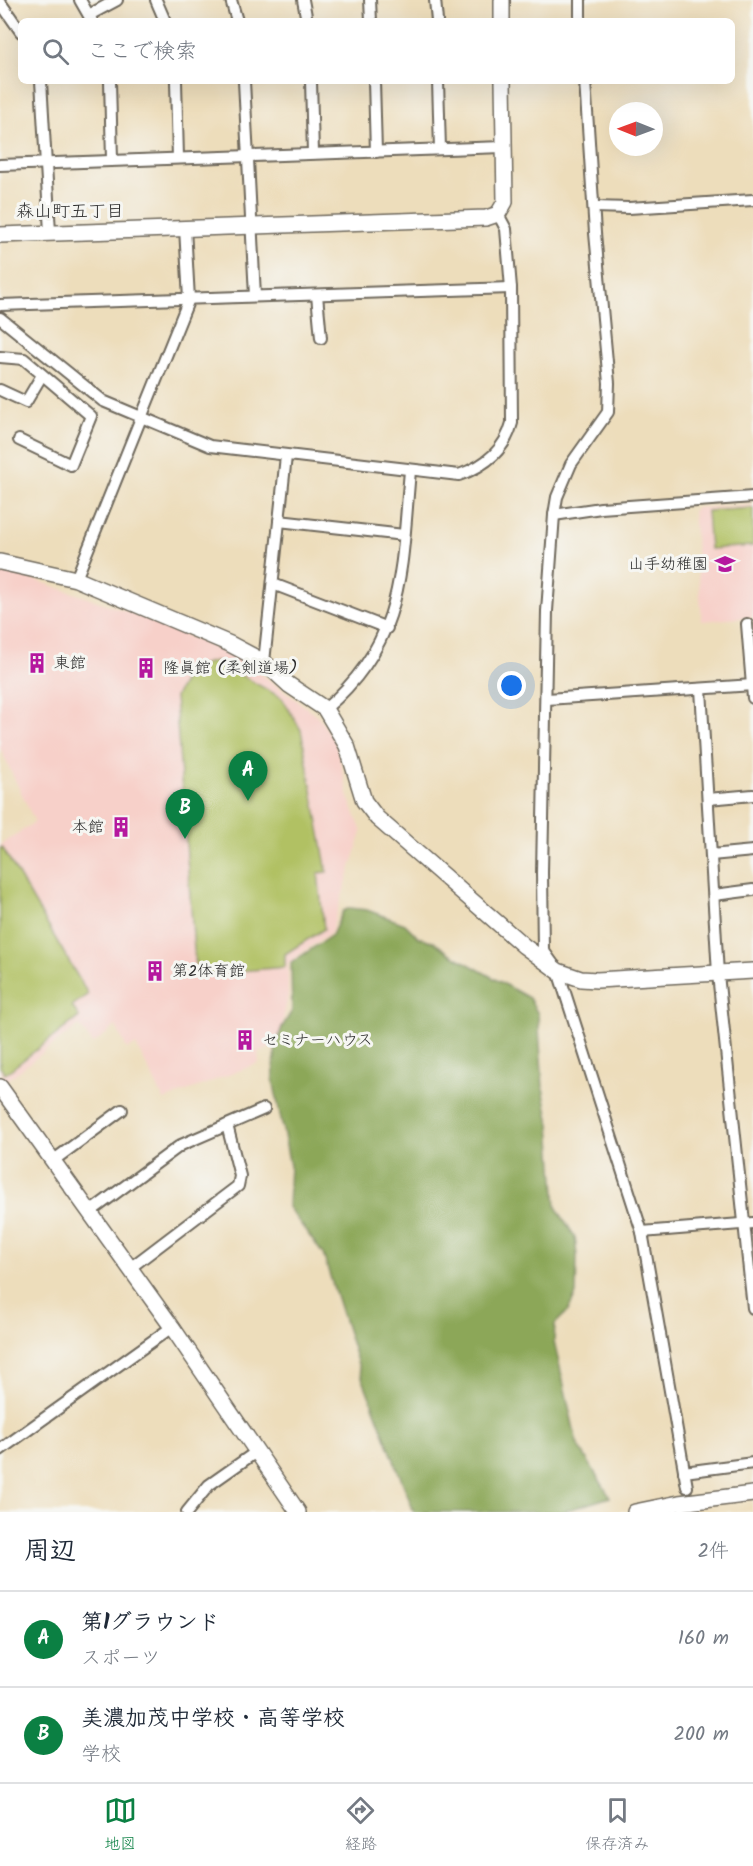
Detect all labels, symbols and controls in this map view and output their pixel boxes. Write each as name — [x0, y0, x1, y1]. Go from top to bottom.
search box — [18, 18, 735, 84]
icon: search — [39, 35, 72, 68]
text: ここで検索 — [87, 35, 197, 70]
north arrow — [609, 102, 663, 156]
district label: 森山町五丁目 — [16, 198, 124, 227]
place label: 山手幼稚園 — [628, 552, 708, 577]
school or university icon: 山手幼稚園 — [713, 552, 737, 576]
building icon: 東館 — [25, 651, 49, 675]
place label: 東館 — [54, 651, 86, 676]
building icon: 隆眞館 (柔剣道場) — [134, 656, 158, 680]
place label: 隆眞館 (柔剣道場) — [163, 656, 297, 681]
your location — [497, 671, 526, 700]
pin: A — [228, 752, 268, 801]
pin: B — [166, 790, 204, 839]
place label: 本館 — [72, 815, 104, 840]
building icon: 本館 — [109, 815, 133, 839]
building icon: 第2体育館 — [143, 959, 167, 983]
place label: 第2体育館 — [172, 959, 245, 984]
building icon: セミナーハウス — [233, 1028, 257, 1052]
place label: セミナーハウス — [262, 1028, 373, 1053]
text: 周辺 — [24, 1531, 76, 1573]
text: 2件 — [697, 1536, 729, 1568]
text: 第1グラウンド — [81, 1606, 220, 1641]
text: A — [37, 1623, 50, 1655]
text: 160 m — [678, 1623, 729, 1655]
text: スポーツ — [81, 1643, 161, 1675]
text: 美濃加茂中学校・高等学校 — [81, 1702, 345, 1737]
text: B — [37, 1719, 50, 1751]
text: 200 m — [673, 1719, 729, 1751]
text: 学校 — [81, 1739, 121, 1771]
tab: 地図 — [104, 1794, 137, 1857]
tab: 経路 — [344, 1794, 377, 1857]
tab: 保存済み — [585, 1794, 649, 1857]

